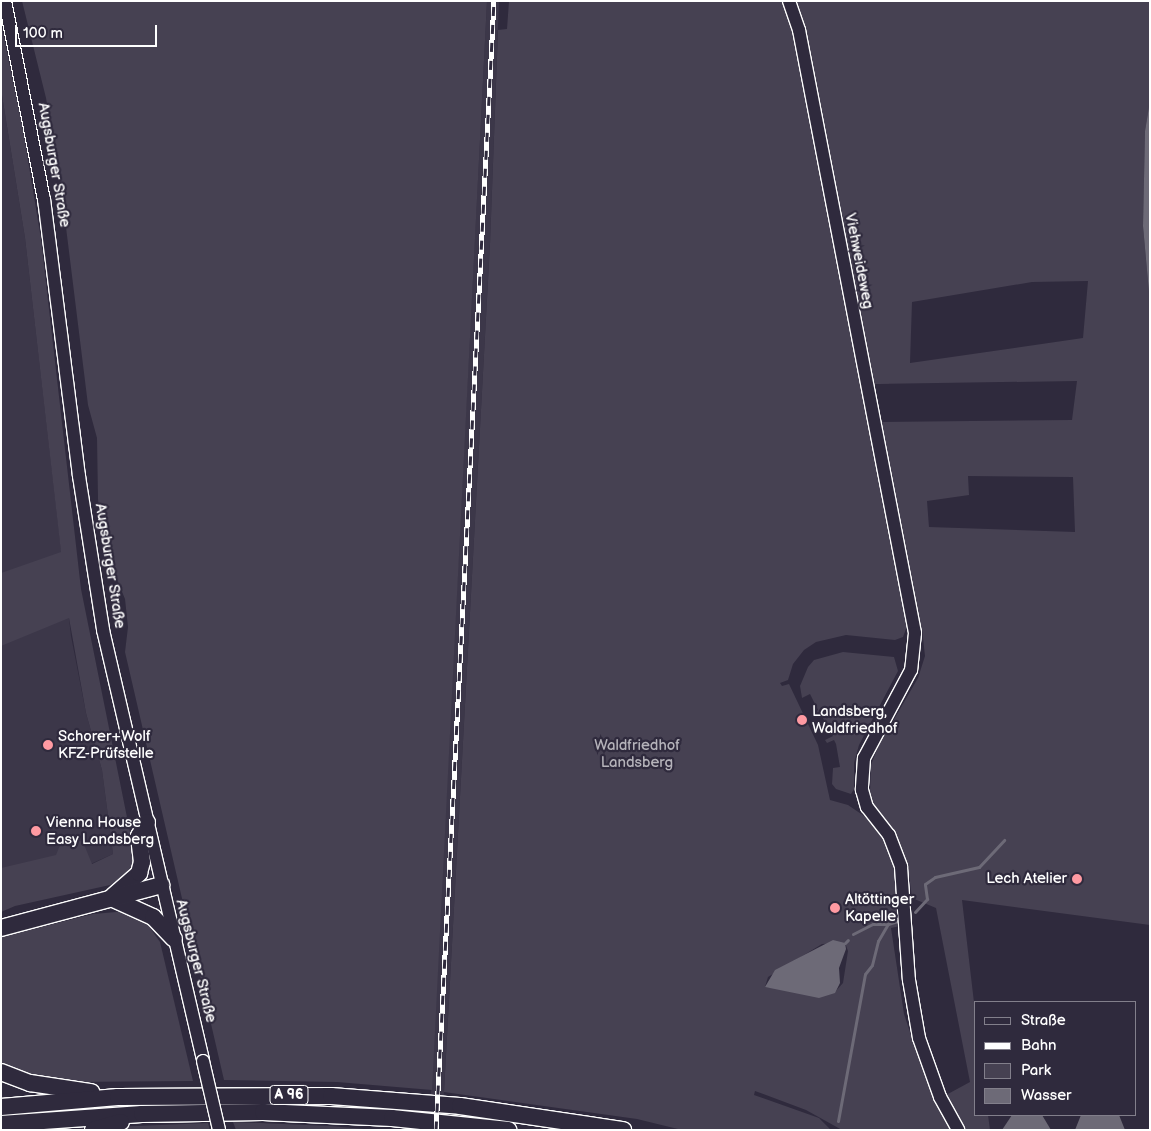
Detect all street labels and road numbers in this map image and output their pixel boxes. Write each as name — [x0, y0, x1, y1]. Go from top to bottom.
street label: Augsburger Straße — [34, 101, 74, 229]
street label: Viehweideweg — [841, 212, 877, 310]
street label: Augsburger Straße — [91, 502, 129, 630]
street label: Augsburger Straße — [172, 897, 220, 1025]
road number: A 96 — [269, 1084, 309, 1106]

